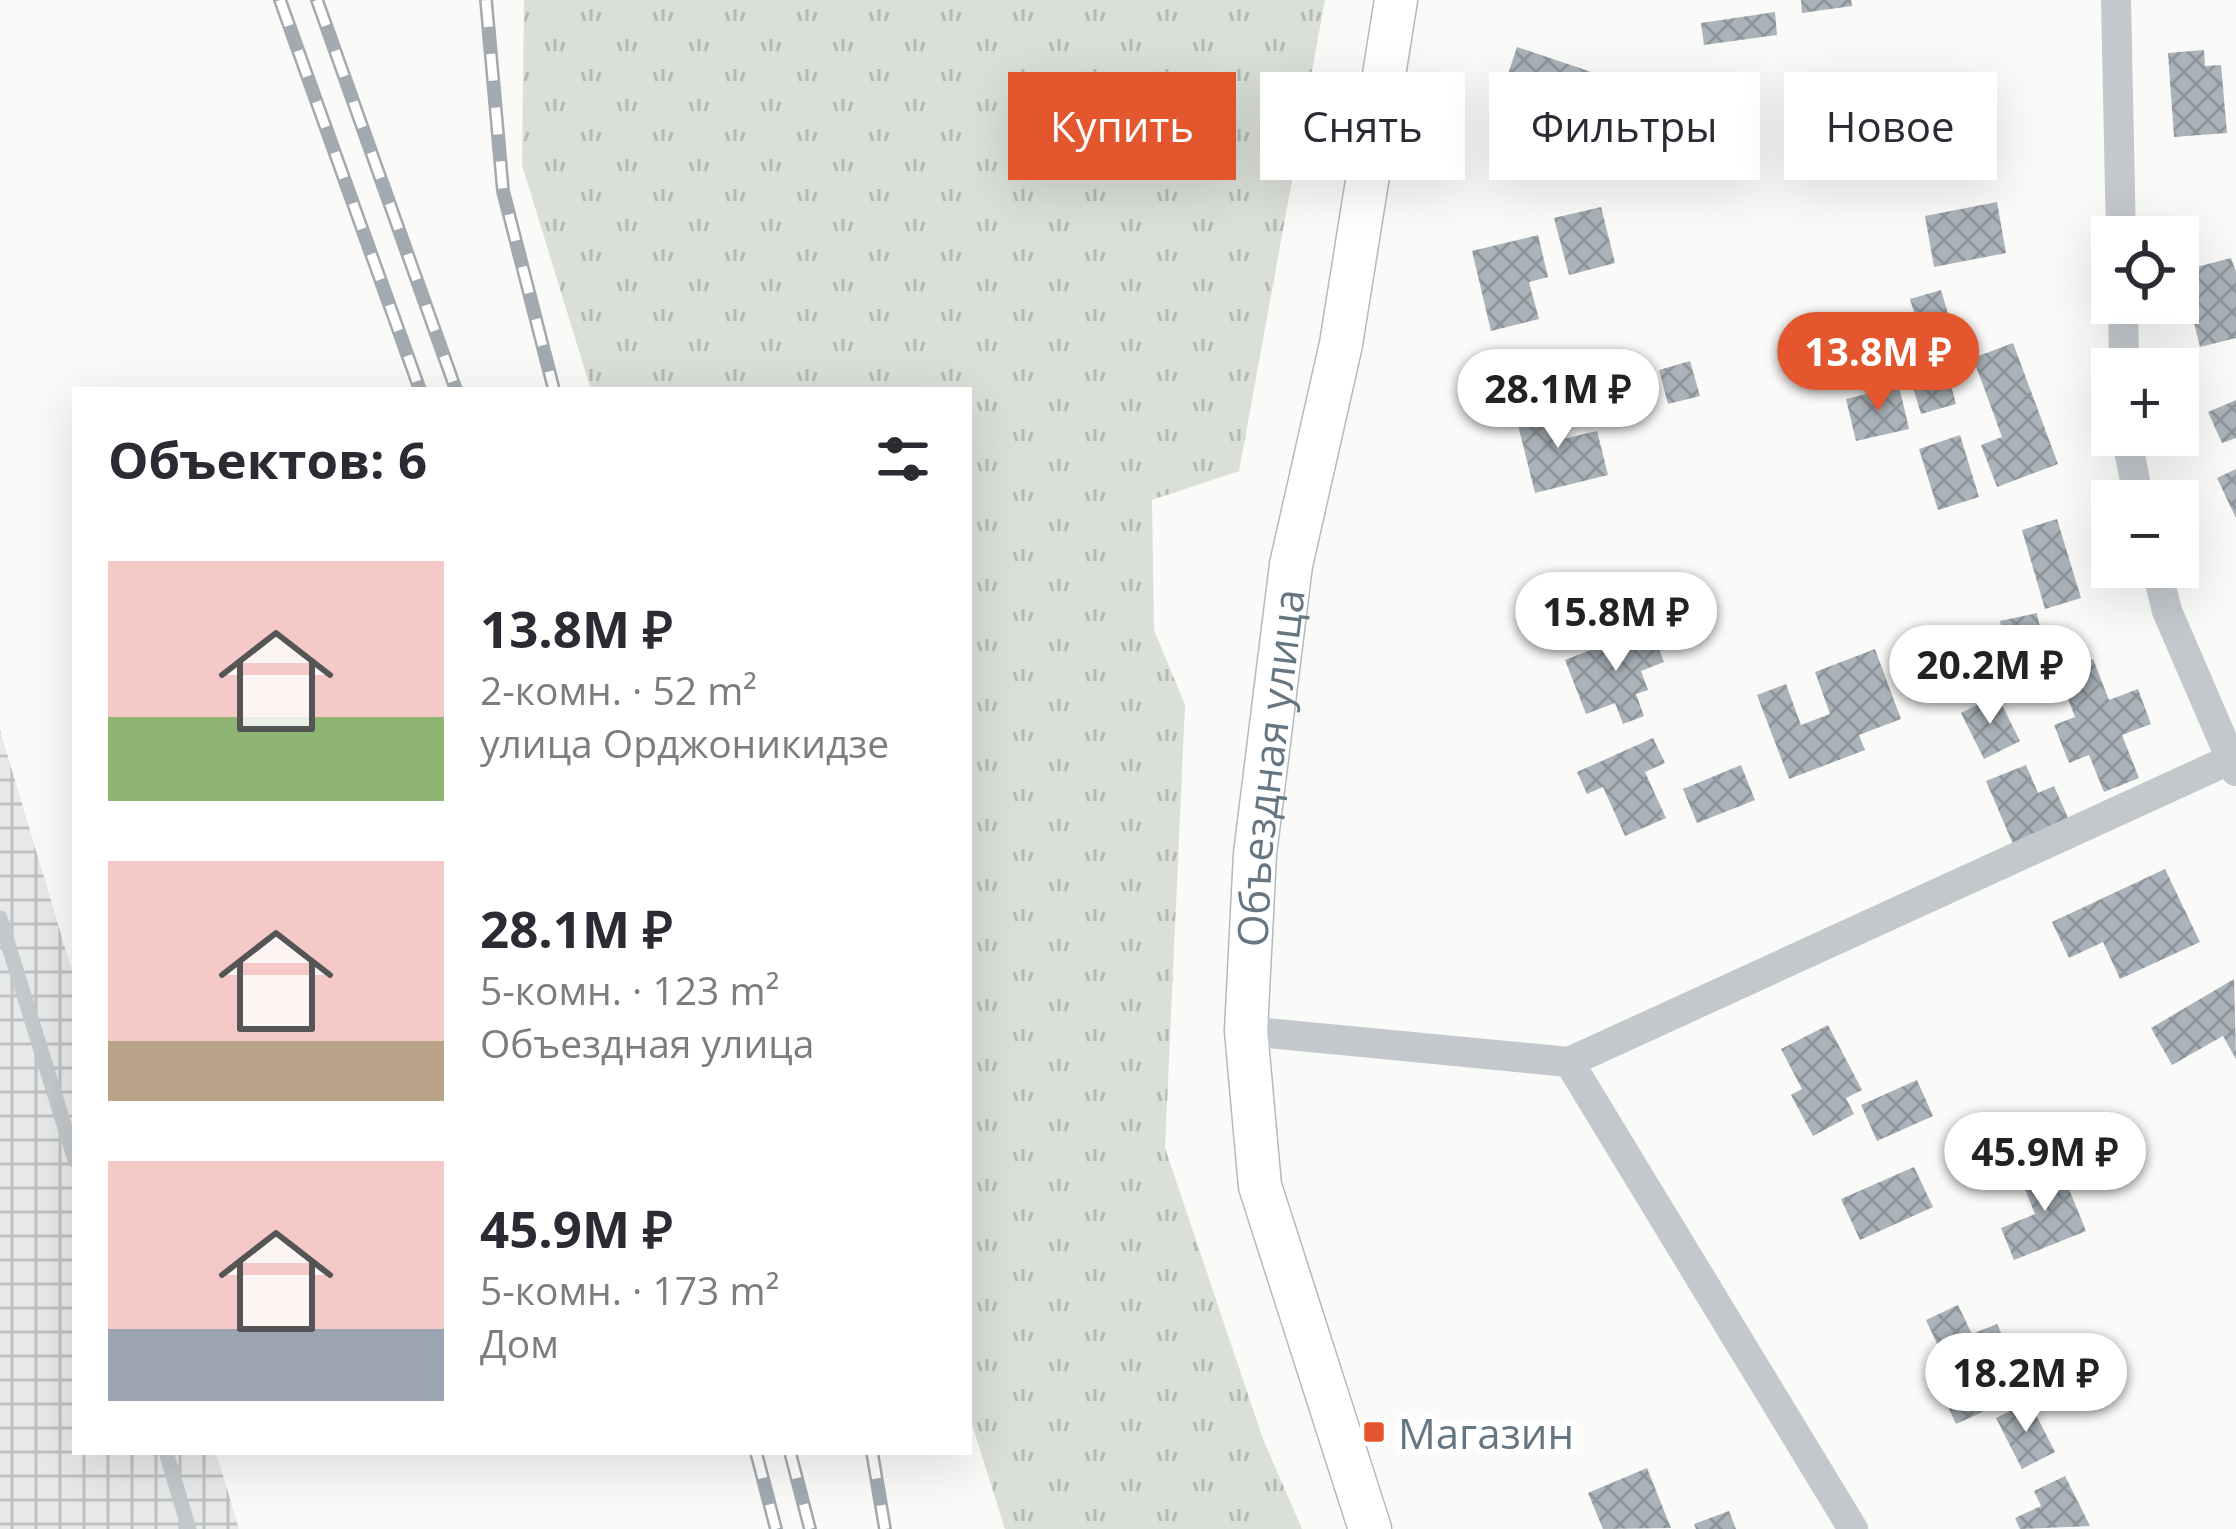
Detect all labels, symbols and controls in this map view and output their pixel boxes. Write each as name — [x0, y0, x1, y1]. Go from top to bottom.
chip: Купить — [1008, 72, 1236, 180]
chip: Снять — [1260, 72, 1465, 180]
chip: Фильтры — [1489, 72, 1760, 180]
chip: Новое — [1784, 72, 1997, 180]
map controls — [2091, 216, 2199, 588]
button: locate — [2091, 216, 2199, 324]
pin: 13.8M ₽ — [1767, 312, 1989, 414]
text: 13.8M ₽ — [1804, 324, 1952, 377]
button: + — [2091, 348, 2199, 456]
pin: 28.1M ₽ — [1447, 349, 1669, 451]
text: 28.1M ₽ — [1484, 361, 1632, 414]
text: Объектов: 6 — [108, 424, 427, 494]
icon: filters — [870, 426, 936, 492]
button: − — [2091, 480, 2199, 588]
pin: 15.8M ₽ — [1505, 572, 1727, 674]
text: 15.8M ₽ — [1542, 584, 1690, 637]
street label: Объездная улица — [1222, 586, 1316, 948]
text: 13.8M ₽ — [480, 593, 673, 663]
icon: home — [204, 609, 348, 753]
pin: 20.2M ₽ — [1879, 625, 2101, 727]
text: 20.2M ₽ — [1916, 637, 2064, 690]
text: 2-комн. · 52 m² — [480, 663, 757, 716]
text: улица Орджоникидзе — [480, 716, 889, 769]
text: 28.1M ₽ — [480, 893, 673, 963]
icon: home — [204, 909, 348, 1053]
text: 5-комн. · 123 m² — [480, 963, 779, 1016]
text: Объездная улица — [480, 1016, 814, 1069]
pin: 45.9M ₽ — [1934, 1112, 2156, 1214]
text: 45.9M ₽ — [1971, 1124, 2119, 1177]
text: 45.9M ₽ — [480, 1193, 673, 1263]
icon: home — [204, 1209, 348, 1353]
text: 5-комн. · 173 m² — [480, 1263, 779, 1316]
text: Дом — [480, 1316, 559, 1369]
pin: 18.2M ₽ — [1915, 1333, 2137, 1435]
text: 18.2M ₽ — [1952, 1345, 2100, 1398]
place label: Магазин — [1398, 1404, 1574, 1461]
marker: Магазин — [1361, 1419, 1387, 1445]

